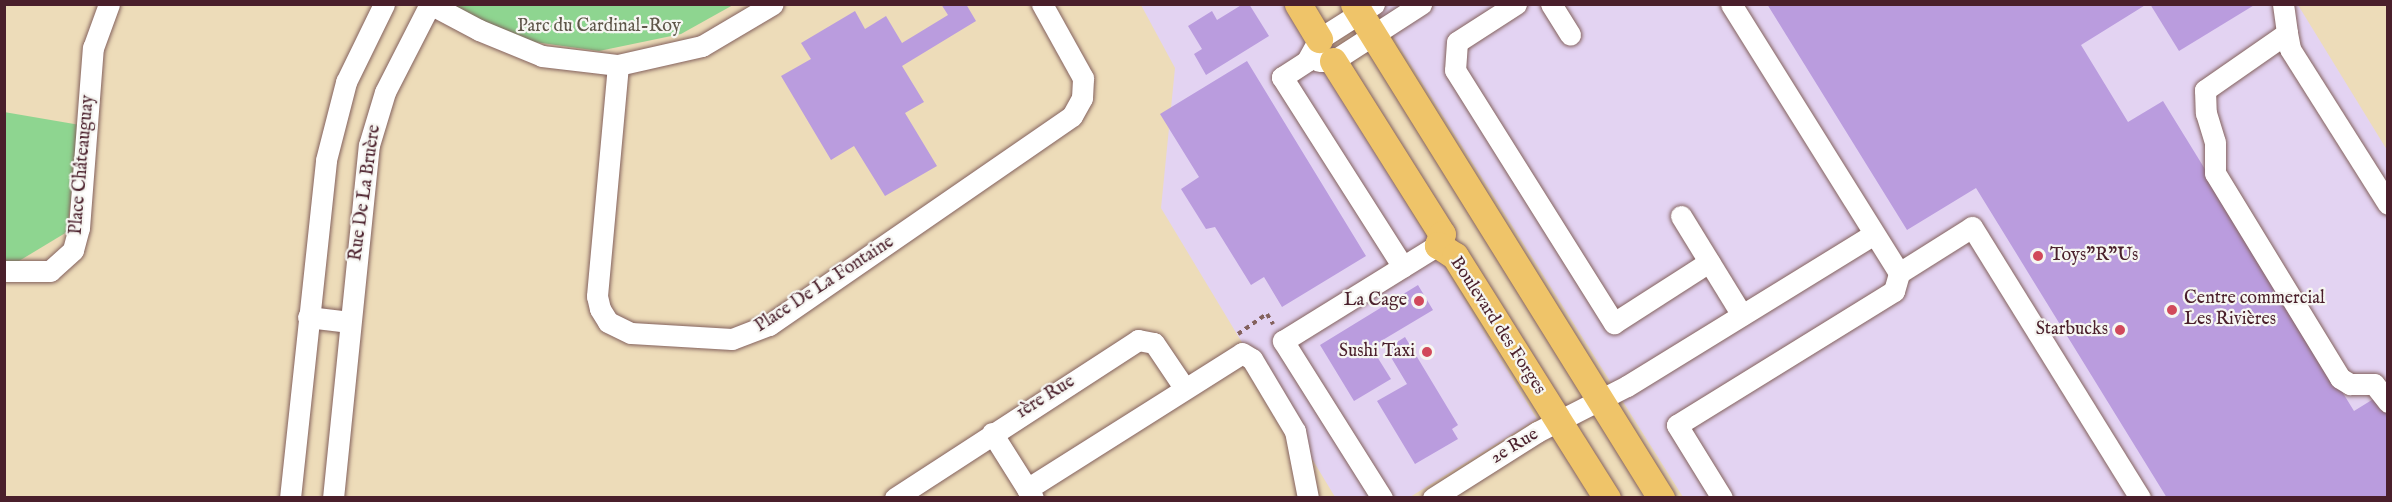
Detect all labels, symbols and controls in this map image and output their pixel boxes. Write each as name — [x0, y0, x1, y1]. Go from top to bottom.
park label: Parc du Cardinal-Roy — [517, 16, 681, 38]
street label: Place Châteauguay — [66, 94, 100, 236]
street label: Rue De La Bruère — [346, 124, 386, 262]
street label: Place De La Fontaine — [752, 232, 898, 338]
place label: Toys"R"Us — [2050, 245, 2138, 267]
marker: Toys"R"Us — [2031, 249, 2045, 263]
street label: Boulevard des Forges — [1444, 253, 1550, 399]
place label: Centre commercial Les Rivières — [2184, 289, 2325, 332]
place label: La Cage — [1344, 290, 1407, 312]
marker: La Cage — [1412, 294, 1426, 308]
marker: Centre commercial Les Rivières — [2165, 303, 2179, 317]
place label: Starbucks — [2036, 319, 2108, 341]
marker: Starbucks — [2113, 323, 2127, 337]
place label: Sushi Taxi — [1339, 341, 1415, 363]
marker: Sushi Taxi — [1420, 345, 1434, 359]
street label: 1ère Rue — [1013, 372, 1079, 424]
street label: 2e Rue — [1487, 424, 1543, 470]

